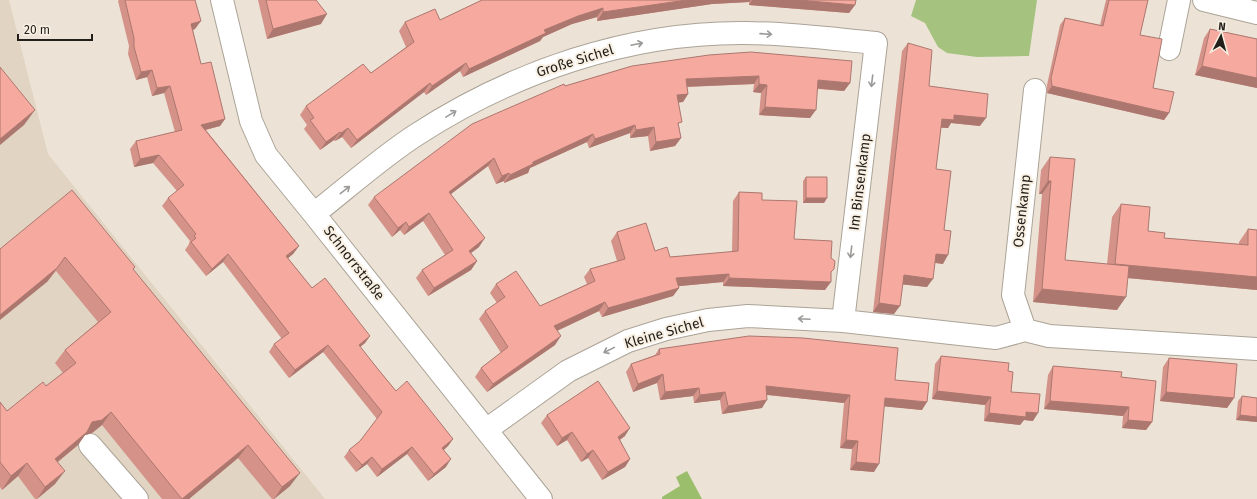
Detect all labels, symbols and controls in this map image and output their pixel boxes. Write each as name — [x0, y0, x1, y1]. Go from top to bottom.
scale bar — [18, 16, 92, 42]
north arrow — [1201, 16, 1241, 56]
text: N — [1218, 20, 1226, 33]
text: 20 m — [24, 23, 50, 37]
one-way arrow — [759, 31, 772, 38]
one-way arrow — [630, 39, 643, 47]
street label: Große Sichel — [534, 41, 616, 81]
one-way arrow — [868, 74, 875, 87]
one-way arrow — [445, 110, 457, 118]
street label: Im Binsenkamp — [846, 132, 874, 232]
street label: Ossenkamp — [1010, 174, 1034, 248]
one-way arrow — [339, 185, 350, 194]
street label: Schnorrstraße — [320, 222, 388, 304]
one-way arrow — [848, 245, 855, 258]
street label: Kleine Sichel — [622, 314, 706, 352]
one-way arrow — [798, 315, 811, 322]
one-way arrow — [604, 347, 616, 354]

